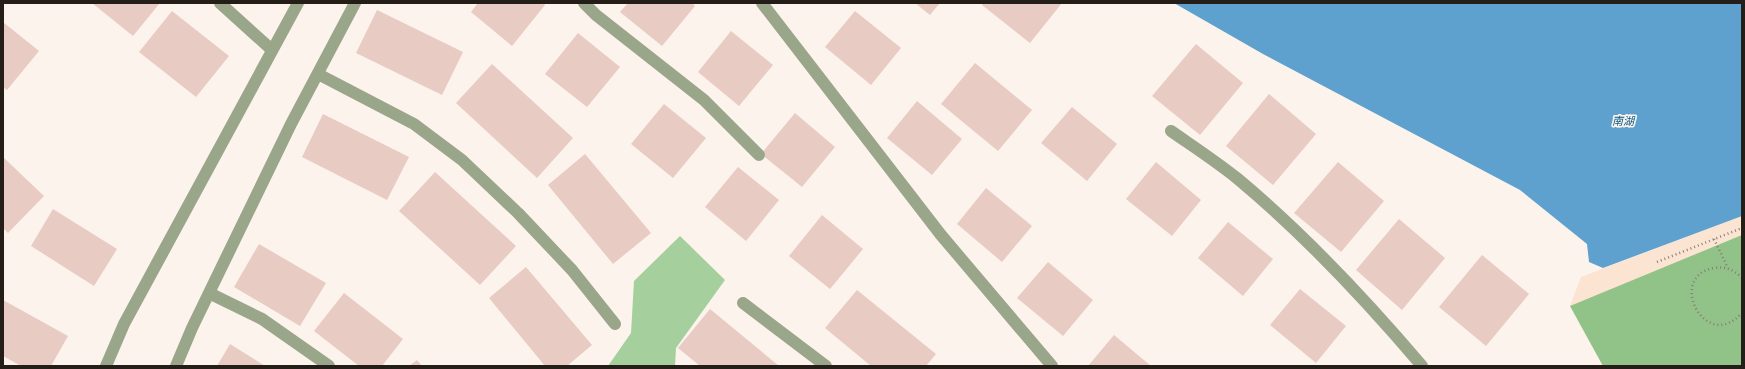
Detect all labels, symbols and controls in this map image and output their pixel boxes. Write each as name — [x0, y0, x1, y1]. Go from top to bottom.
water label: 南湖 — [1612, 113, 1636, 128]

